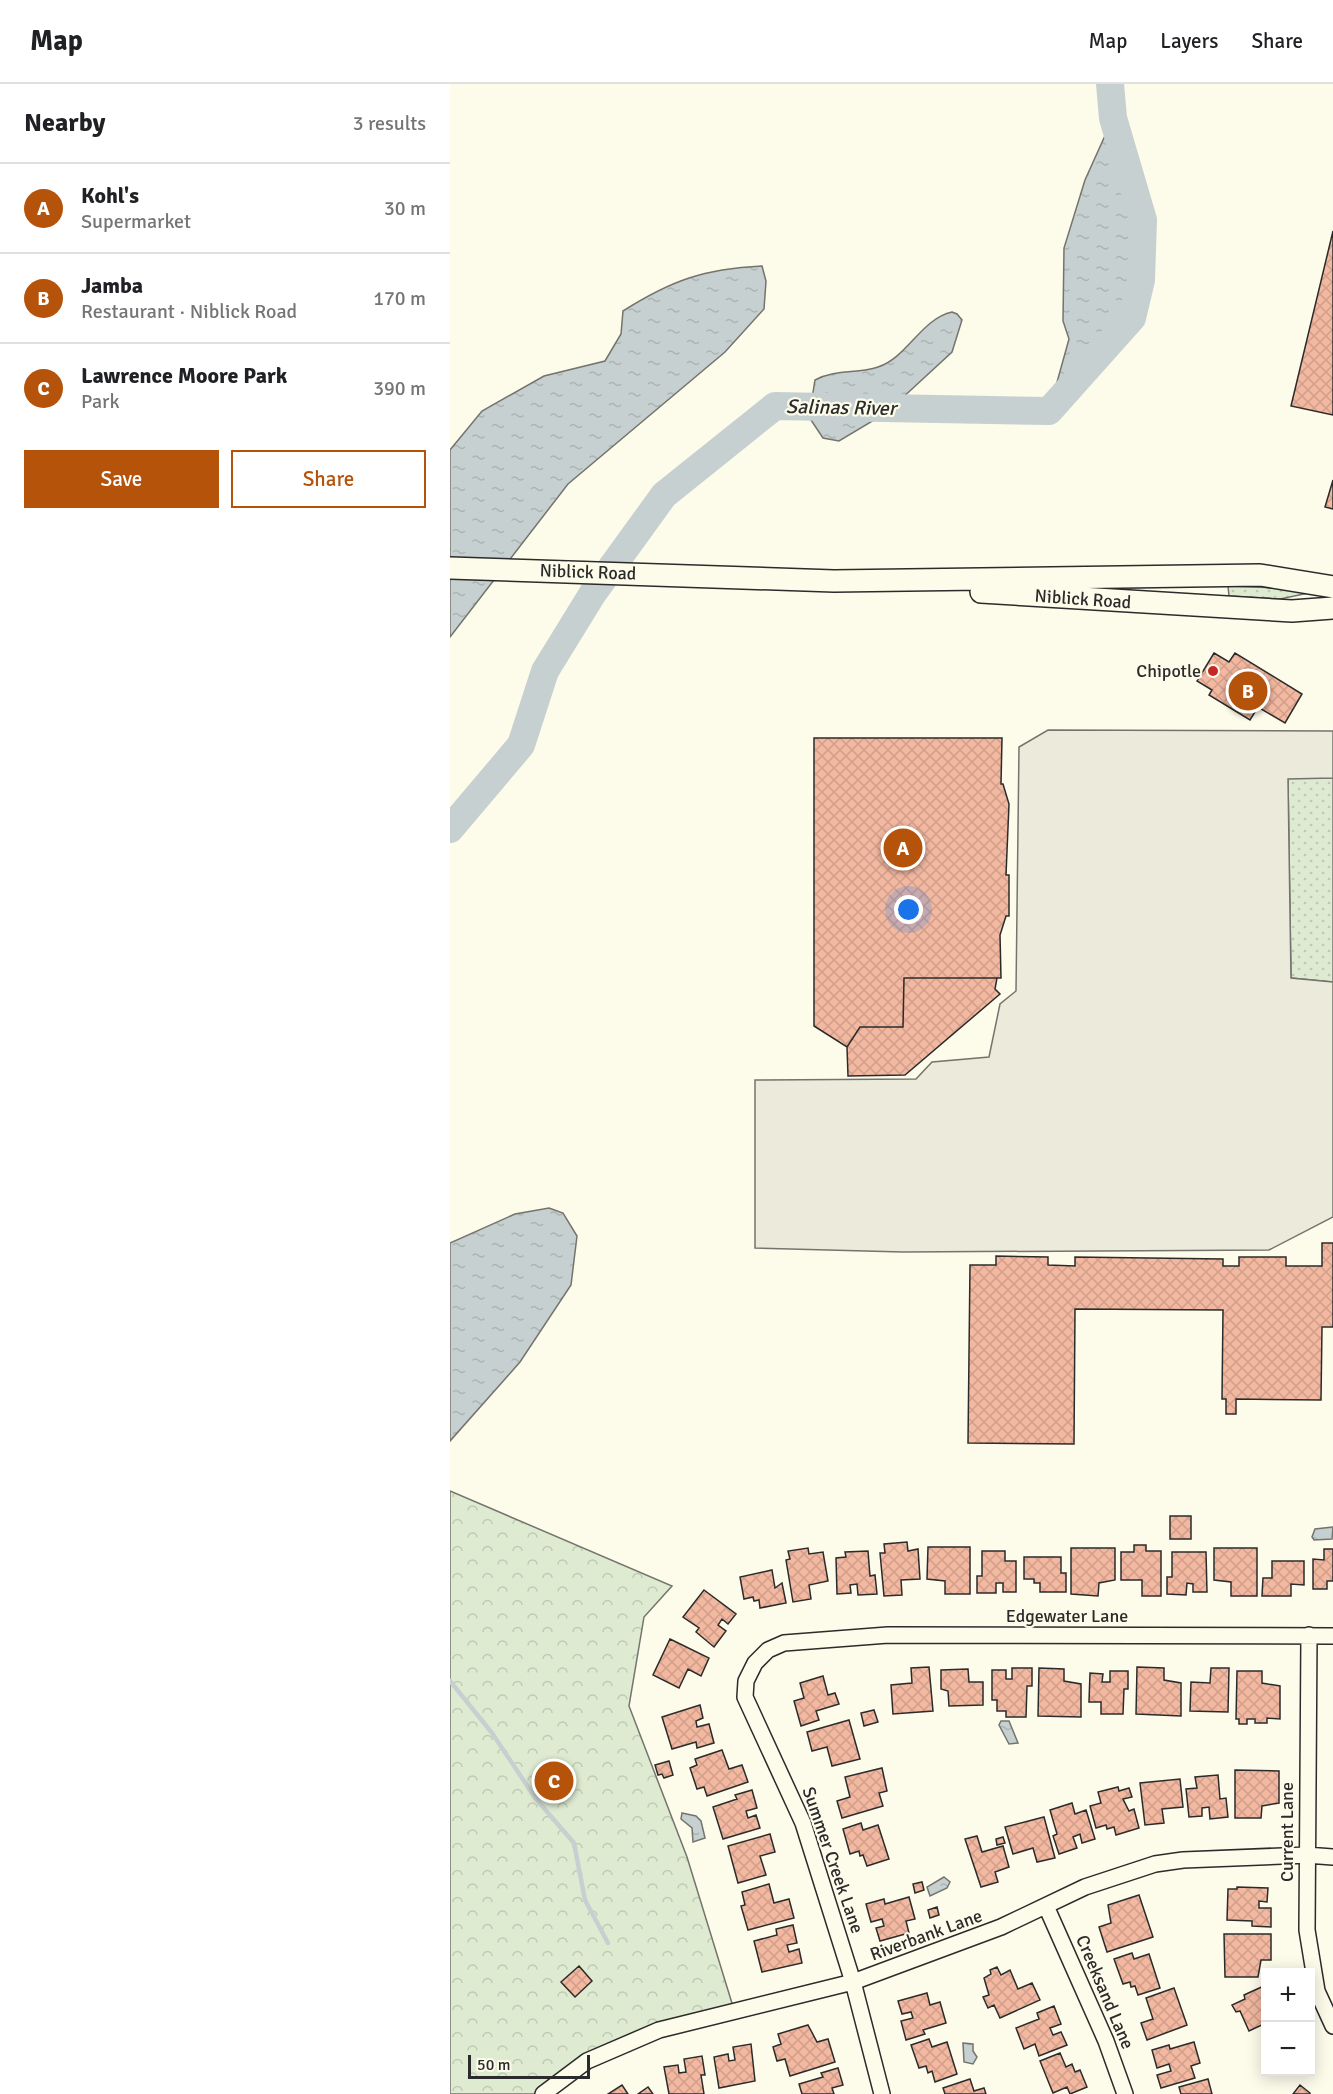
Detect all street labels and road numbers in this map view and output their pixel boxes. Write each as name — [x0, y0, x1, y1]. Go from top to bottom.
street label: Niblick Road — [539, 559, 637, 585]
street label: Niblick Road — [1034, 585, 1132, 613]
street label: Edgewater Lane — [1006, 1605, 1128, 1627]
street label: Current Lane — [1276, 1782, 1298, 1882]
street label: Summer Creek Lane — [798, 1784, 868, 1936]
street label: Riverbank Lane — [867, 1905, 985, 1965]
street label: Creeksand Lane — [1071, 1932, 1139, 2052]

